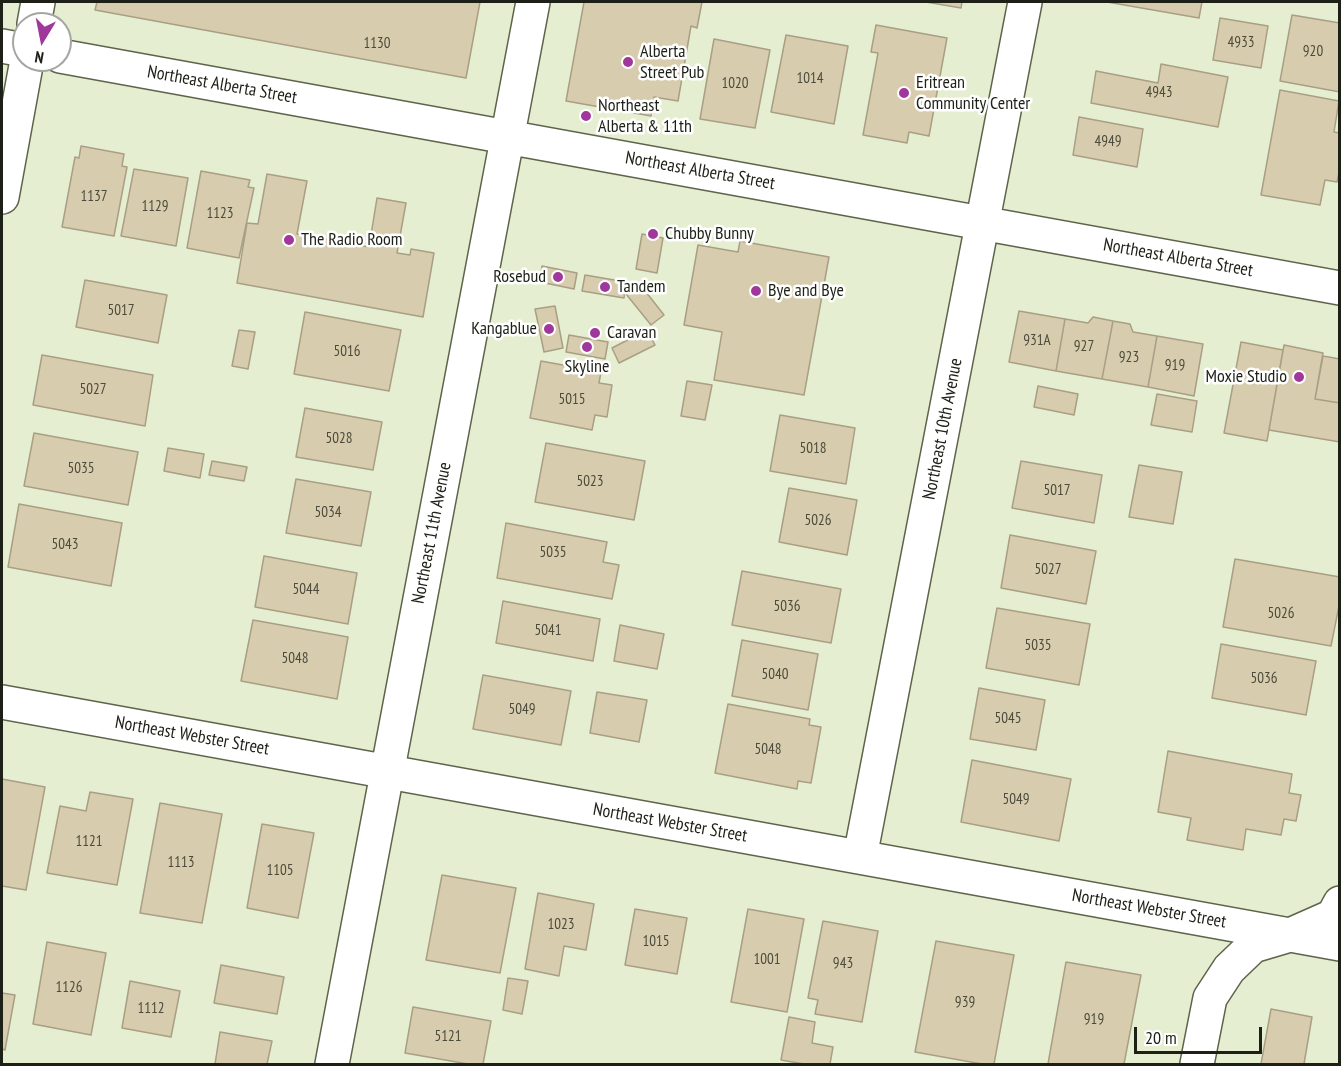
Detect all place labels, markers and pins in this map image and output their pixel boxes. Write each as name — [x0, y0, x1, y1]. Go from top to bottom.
place label: Alberta Street Pub — [640, 41, 704, 84]
marker: Alberta Street Pub — [621, 55, 635, 69]
place label: Eritrean Community Center — [916, 72, 1030, 115]
marker: Eritrean Community Center — [897, 86, 911, 100]
place label: Northeast Alberta & 11th — [598, 95, 692, 138]
marker: Northeast Alberta & 11th — [579, 109, 593, 123]
place label: Chubby Bunny — [665, 223, 754, 245]
marker: Chubby Bunny — [646, 227, 660, 241]
place label: The Radio Room — [301, 229, 403, 251]
marker: The Radio Room — [282, 233, 296, 247]
place label: Rosebud — [493, 266, 546, 288]
marker: Rosebud — [551, 270, 565, 284]
place label: Tandem — [617, 276, 666, 298]
marker: Tandem — [598, 280, 612, 294]
place label: Bye and Bye — [768, 280, 844, 302]
marker: Bye and Bye — [749, 284, 763, 298]
place label: Kangablue — [471, 318, 537, 340]
marker: Kangablue — [542, 322, 556, 336]
place label: Caravan — [607, 322, 656, 344]
marker: Caravan — [588, 326, 602, 340]
marker: Skyline — [580, 340, 594, 354]
place label: Skyline — [565, 356, 609, 378]
place label: Moxie Studio — [1206, 366, 1287, 388]
marker: Moxie Studio — [1292, 370, 1306, 384]

